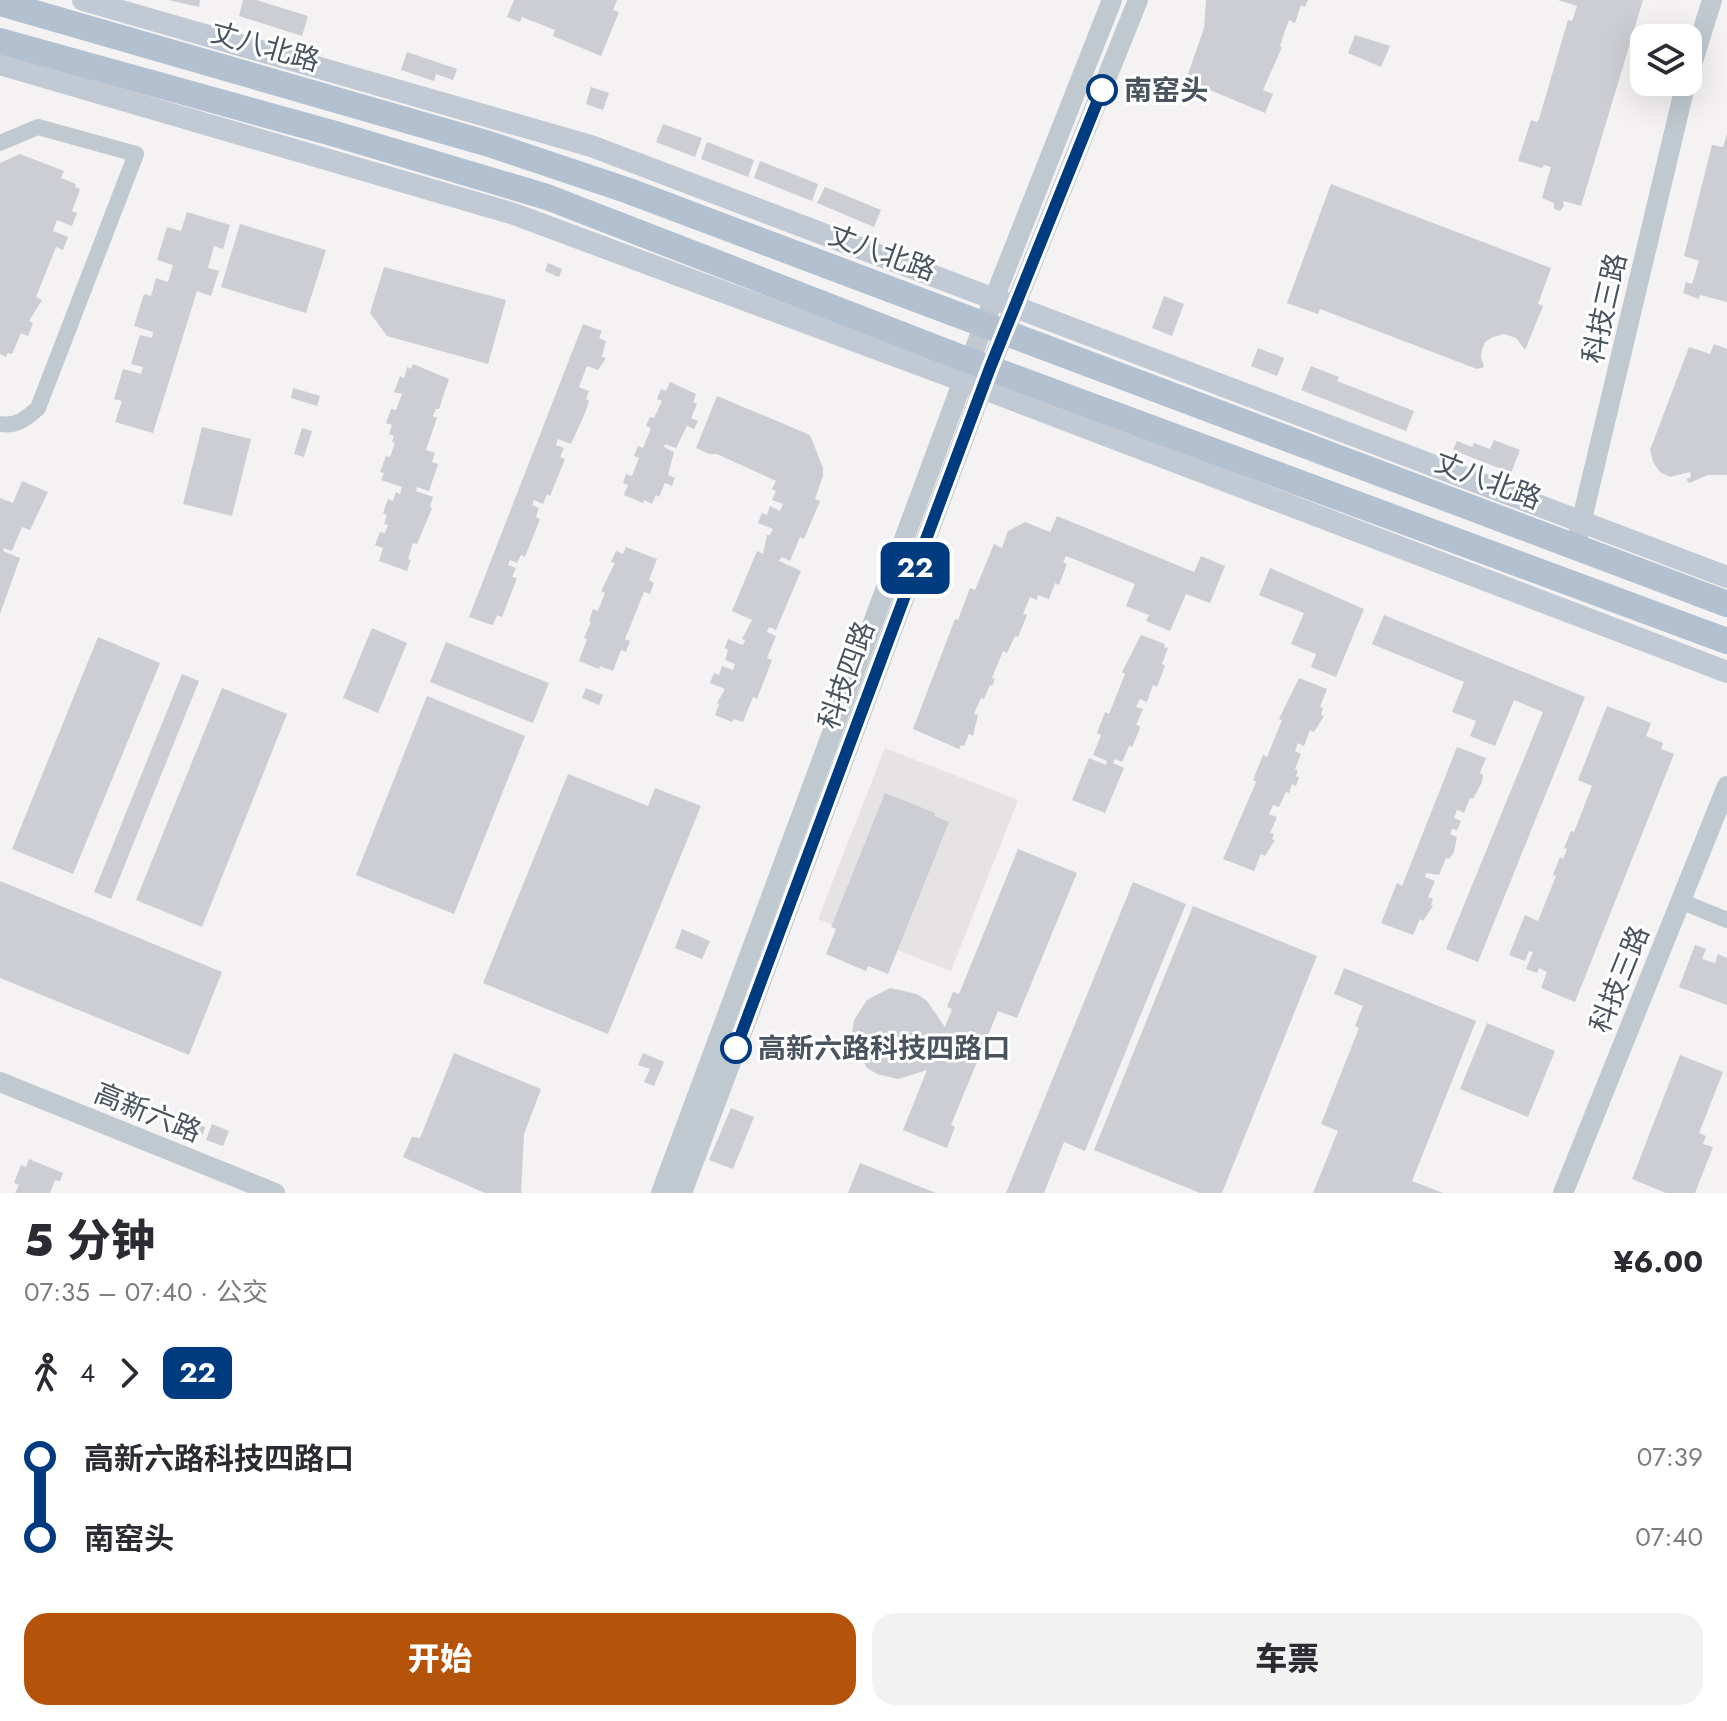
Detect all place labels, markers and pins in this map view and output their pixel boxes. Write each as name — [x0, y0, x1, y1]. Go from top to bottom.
place label: 南窑头 — [1124, 70, 1208, 111]
marker: 南窑头 — [1087, 75, 1117, 105]
place label: 高新六路科技四路口 — [758, 1028, 1010, 1069]
marker: 高新六路科技四路口 — [721, 1033, 751, 1063]

